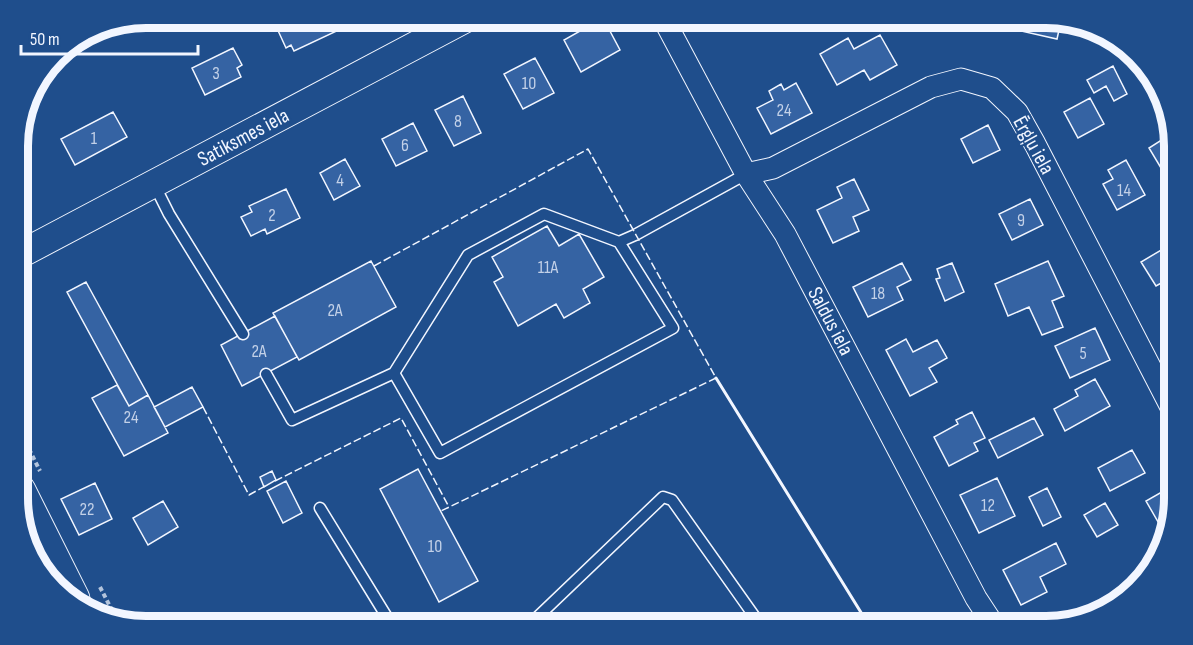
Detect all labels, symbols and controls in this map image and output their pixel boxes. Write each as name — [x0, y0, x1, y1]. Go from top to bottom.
scale bar — [21, 18, 198, 56]
text: 50 m — [30, 29, 60, 50]
house number: 3 — [212, 63, 220, 84]
house number: 10 — [522, 73, 536, 94]
house number: 24 — [777, 100, 792, 121]
street label: Satiksmes iela — [193, 103, 293, 172]
house number: 8 — [454, 111, 462, 132]
street label: Ērgļu iela — [1007, 112, 1060, 179]
house number: 1 — [91, 128, 98, 149]
house number: 6 — [401, 135, 409, 156]
house number: 4 — [336, 170, 344, 191]
house number: 14 — [1117, 180, 1131, 201]
house number: 2 — [268, 205, 276, 226]
house number: 9 — [1017, 210, 1025, 231]
house number: 11A — [538, 257, 559, 278]
street label: Saldus iela — [802, 283, 859, 360]
house number: 18 — [871, 283, 885, 304]
house number: 2A — [327, 300, 343, 321]
house number: 2A — [251, 341, 267, 362]
house number: 5 — [1079, 343, 1087, 364]
house number: 24 — [124, 407, 139, 428]
house number: 12 — [981, 495, 995, 516]
house number: 22 — [80, 499, 94, 520]
house number: 10 — [428, 536, 442, 557]

